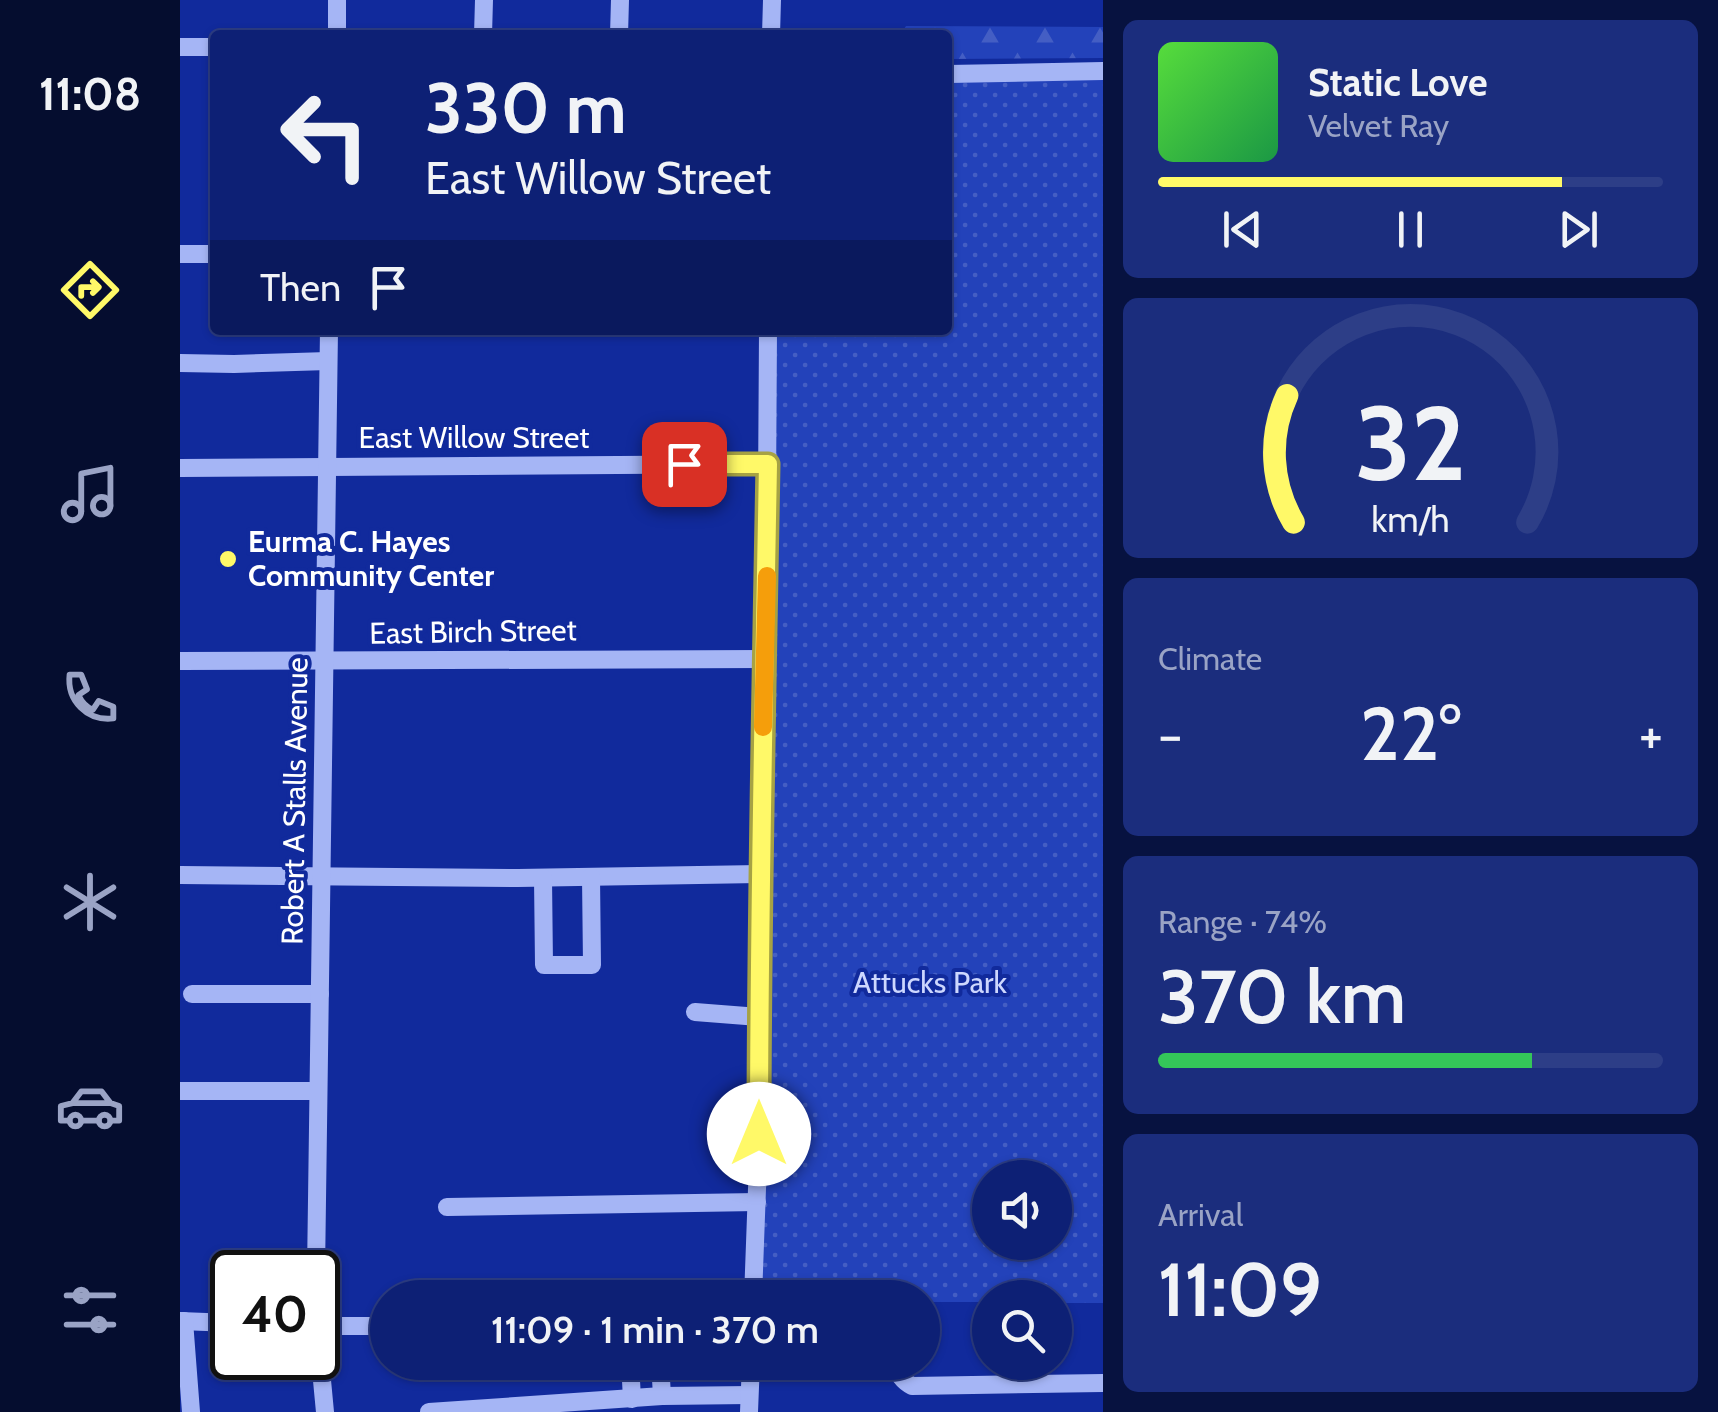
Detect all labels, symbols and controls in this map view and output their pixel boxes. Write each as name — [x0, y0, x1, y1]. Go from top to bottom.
text: Static Love — [1308, 59, 1487, 106]
text: 330 m — [425, 65, 626, 151]
text: 11:08 — [39, 67, 141, 121]
icon: left — [260, 70, 390, 200]
text: Velvet Ray — [1308, 106, 1449, 145]
text: East Willow Street — [425, 151, 771, 205]
icon: previous — [1215, 202, 1270, 257]
icon: pause — [1383, 202, 1438, 257]
icon: next — [1551, 202, 1606, 257]
icon: directions — [55, 255, 125, 325]
icon: arrive — [361, 260, 416, 315]
text: Then — [260, 264, 341, 311]
text: 32 — [1355, 380, 1466, 506]
street label: East Willow Street — [359, 419, 589, 456]
pin — [642, 422, 727, 507]
icon: arrive — [657, 437, 712, 492]
icon: music — [55, 459, 125, 529]
text: km/h — [1371, 498, 1450, 541]
place label: Eurma C. Hayes Community Center — [248, 523, 494, 594]
marker: Eurma C. Hayes Community Center — [217, 548, 239, 570]
street label: East Birch Street — [369, 611, 577, 652]
text: Climate — [1158, 639, 1262, 678]
street label: Robert A Stalls Avenue — [273, 657, 316, 945]
icon: phone — [55, 663, 125, 733]
text: 22° — [1360, 688, 1461, 779]
text: − — [1158, 701, 1182, 768]
text: + — [1639, 701, 1663, 768]
icon: climate — [55, 867, 125, 937]
text: Range · 74% — [1158, 902, 1327, 941]
text: 370 km — [1158, 951, 1406, 1042]
park label: Attucks Park — [853, 964, 1008, 1001]
icon: car — [55, 1071, 125, 1141]
position arrow — [707, 1082, 811, 1186]
map controls — [972, 1160, 1072, 1380]
button: sound — [972, 1160, 1072, 1260]
text: Arrival — [1158, 1195, 1243, 1234]
text: 11:09 — [1158, 1244, 1322, 1335]
speed limit sign: 40 — [210, 1250, 340, 1380]
icon: filters — [55, 1275, 125, 1345]
button: search — [972, 1280, 1072, 1380]
text: 11:09 · 1 min · 370 m — [491, 1306, 819, 1353]

